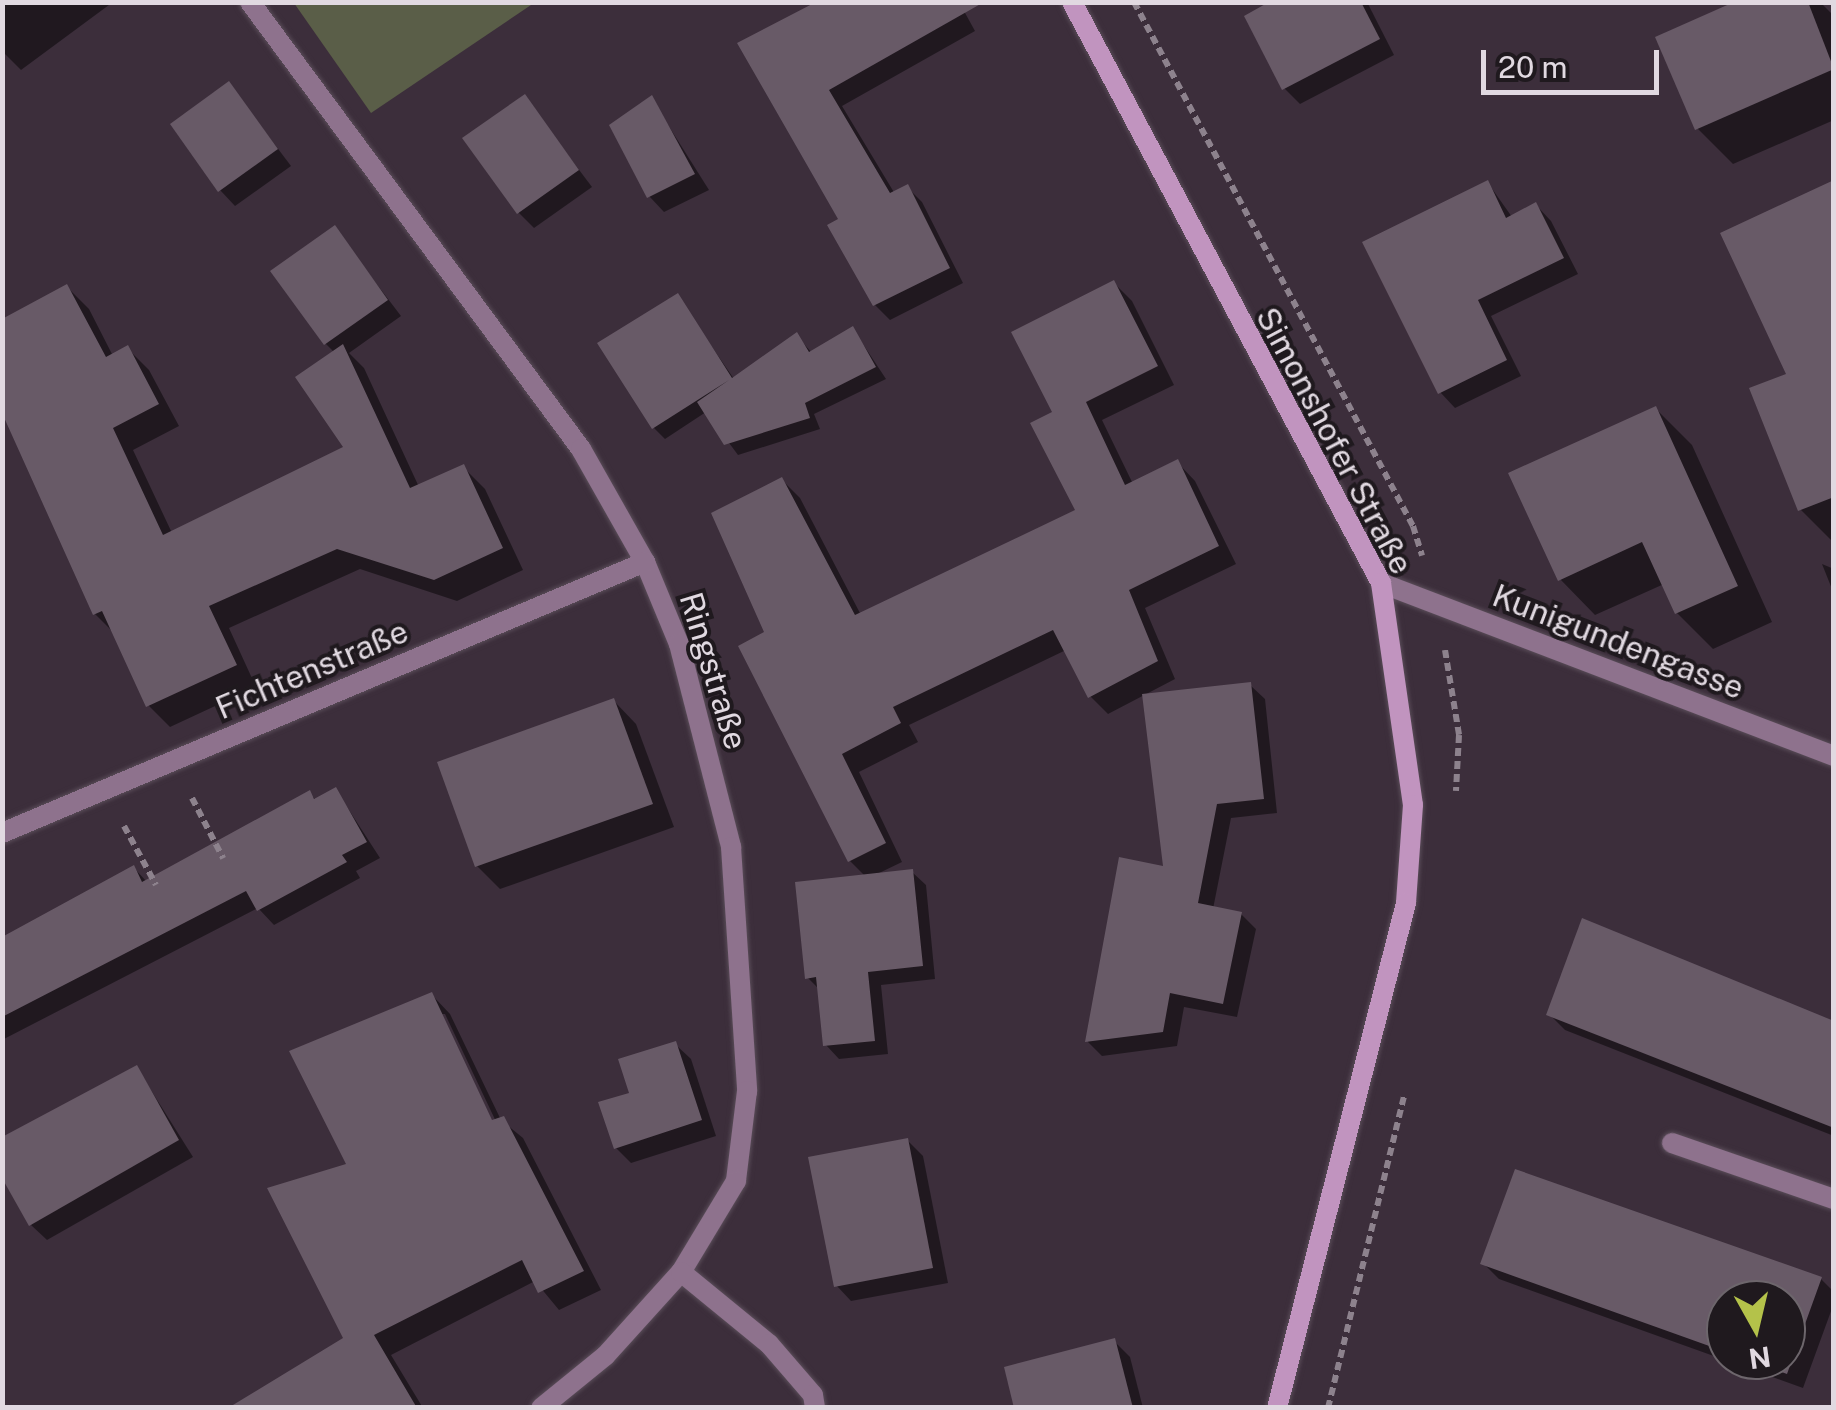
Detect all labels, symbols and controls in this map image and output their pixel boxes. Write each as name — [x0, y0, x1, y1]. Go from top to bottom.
scale bar — [1486, 30, 1664, 92]
text: 20 m — [1498, 49, 1567, 85]
street label: Simonshofer Straße — [1247, 301, 1421, 581]
street label: Kunigundengasse — [1487, 576, 1749, 708]
street label: Ringstraße — [671, 588, 755, 754]
street label: Fichtenstraße — [210, 612, 414, 728]
north arrow — [1706, 1280, 1806, 1380]
text: N — [1747, 1340, 1773, 1376]

